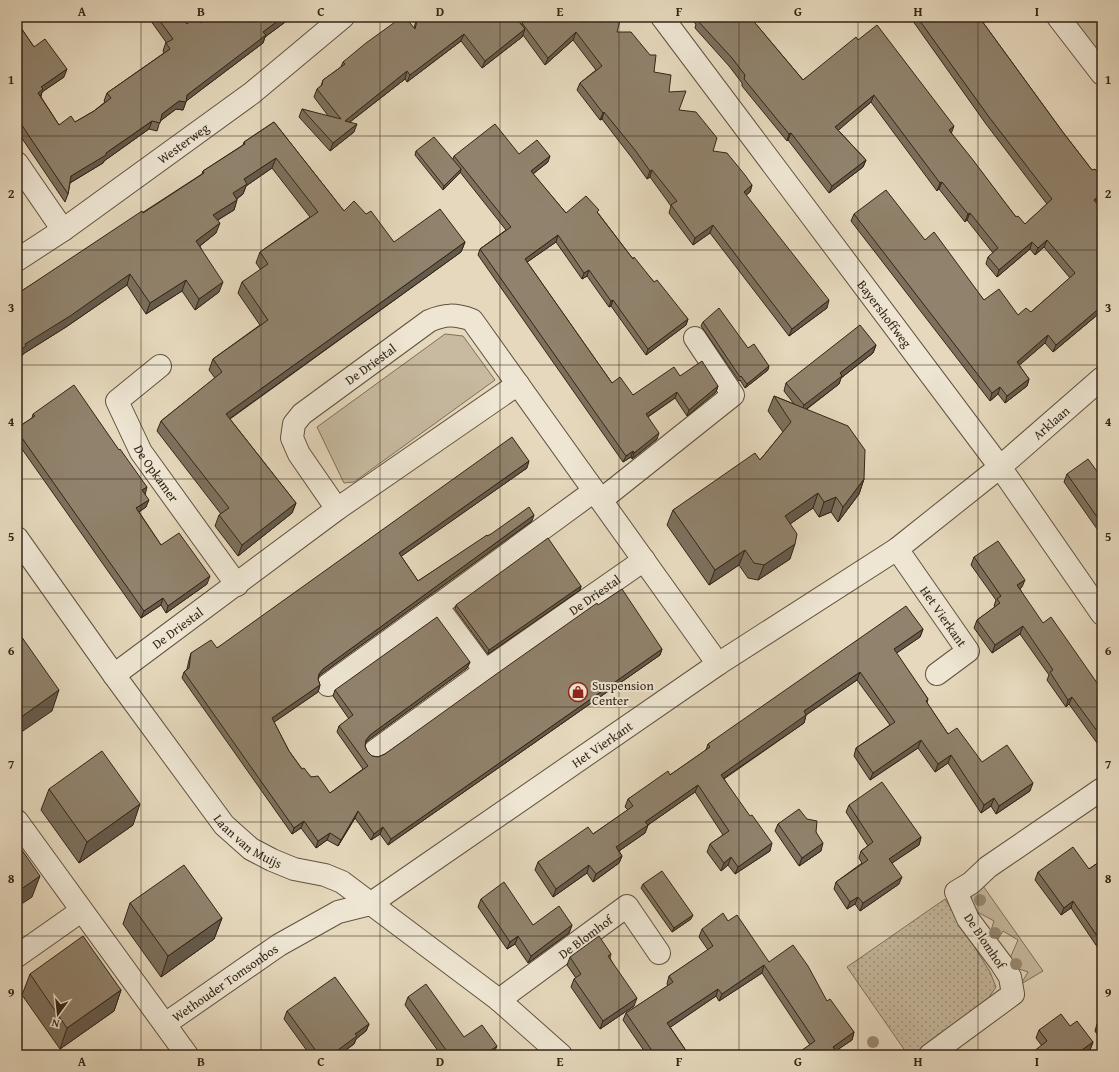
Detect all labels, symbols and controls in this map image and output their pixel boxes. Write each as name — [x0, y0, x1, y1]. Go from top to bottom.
text: A — [78, 2, 87, 21]
text: B — [197, 2, 205, 21]
text: C — [317, 2, 325, 21]
text: D — [436, 2, 444, 21]
text: E — [557, 2, 564, 21]
text: F — [676, 2, 683, 21]
text: G — [794, 2, 802, 21]
text: H — [913, 2, 923, 21]
text: I — [1035, 2, 1039, 21]
text: 1 — [8, 70, 14, 89]
text: 1 — [1105, 70, 1111, 89]
street label: Westerweg — [153, 118, 213, 168]
text: 2 — [8, 184, 15, 203]
text: 2 — [1105, 184, 1112, 203]
street label: Bayershoffweg — [853, 276, 917, 352]
text: 3 — [8, 298, 14, 317]
text: 3 — [1105, 298, 1111, 317]
street label: De Driestal — [341, 338, 400, 389]
street label: Arklaan — [1028, 401, 1074, 444]
text: 4 — [8, 412, 15, 431]
text: 4 — [1105, 412, 1112, 431]
street label: De Opkamer — [129, 441, 184, 506]
text: 5 — [8, 527, 15, 546]
text: 5 — [1105, 527, 1112, 546]
street label: De Driestal — [565, 570, 625, 619]
street label: Het Vierkant — [916, 582, 972, 651]
street label: De Driestal — [148, 602, 207, 653]
text: 6 — [8, 641, 15, 660]
text: 6 — [1105, 641, 1112, 660]
place label: Suspension Center — [592, 676, 654, 710]
shop icon: Suspension Center — [567, 681, 589, 703]
street label: Het Vierkant — [567, 716, 637, 772]
text: 7 — [8, 755, 15, 774]
text: 7 — [1105, 755, 1112, 774]
street label: Laan van Muijs — [209, 810, 285, 873]
text: 8 — [8, 869, 15, 888]
text: 8 — [1105, 869, 1112, 888]
street label: De Blomhof — [554, 909, 618, 963]
street label: De Blomhof — [959, 909, 1012, 974]
street label: Wethouder Tomsonbos — [168, 939, 282, 1026]
text: 9 — [8, 983, 15, 1002]
text: 9 — [1105, 983, 1112, 1002]
north arrow — [38, 994, 78, 1034]
text: N — [49, 1015, 61, 1032]
text: A — [78, 1052, 87, 1071]
text: B — [197, 1052, 205, 1071]
text: C — [317, 1052, 325, 1071]
text: D — [436, 1052, 444, 1071]
text: E — [557, 1052, 564, 1071]
text: F — [676, 1052, 683, 1071]
text: G — [794, 1052, 802, 1071]
text: H — [913, 1052, 923, 1071]
text: I — [1035, 1052, 1039, 1071]

